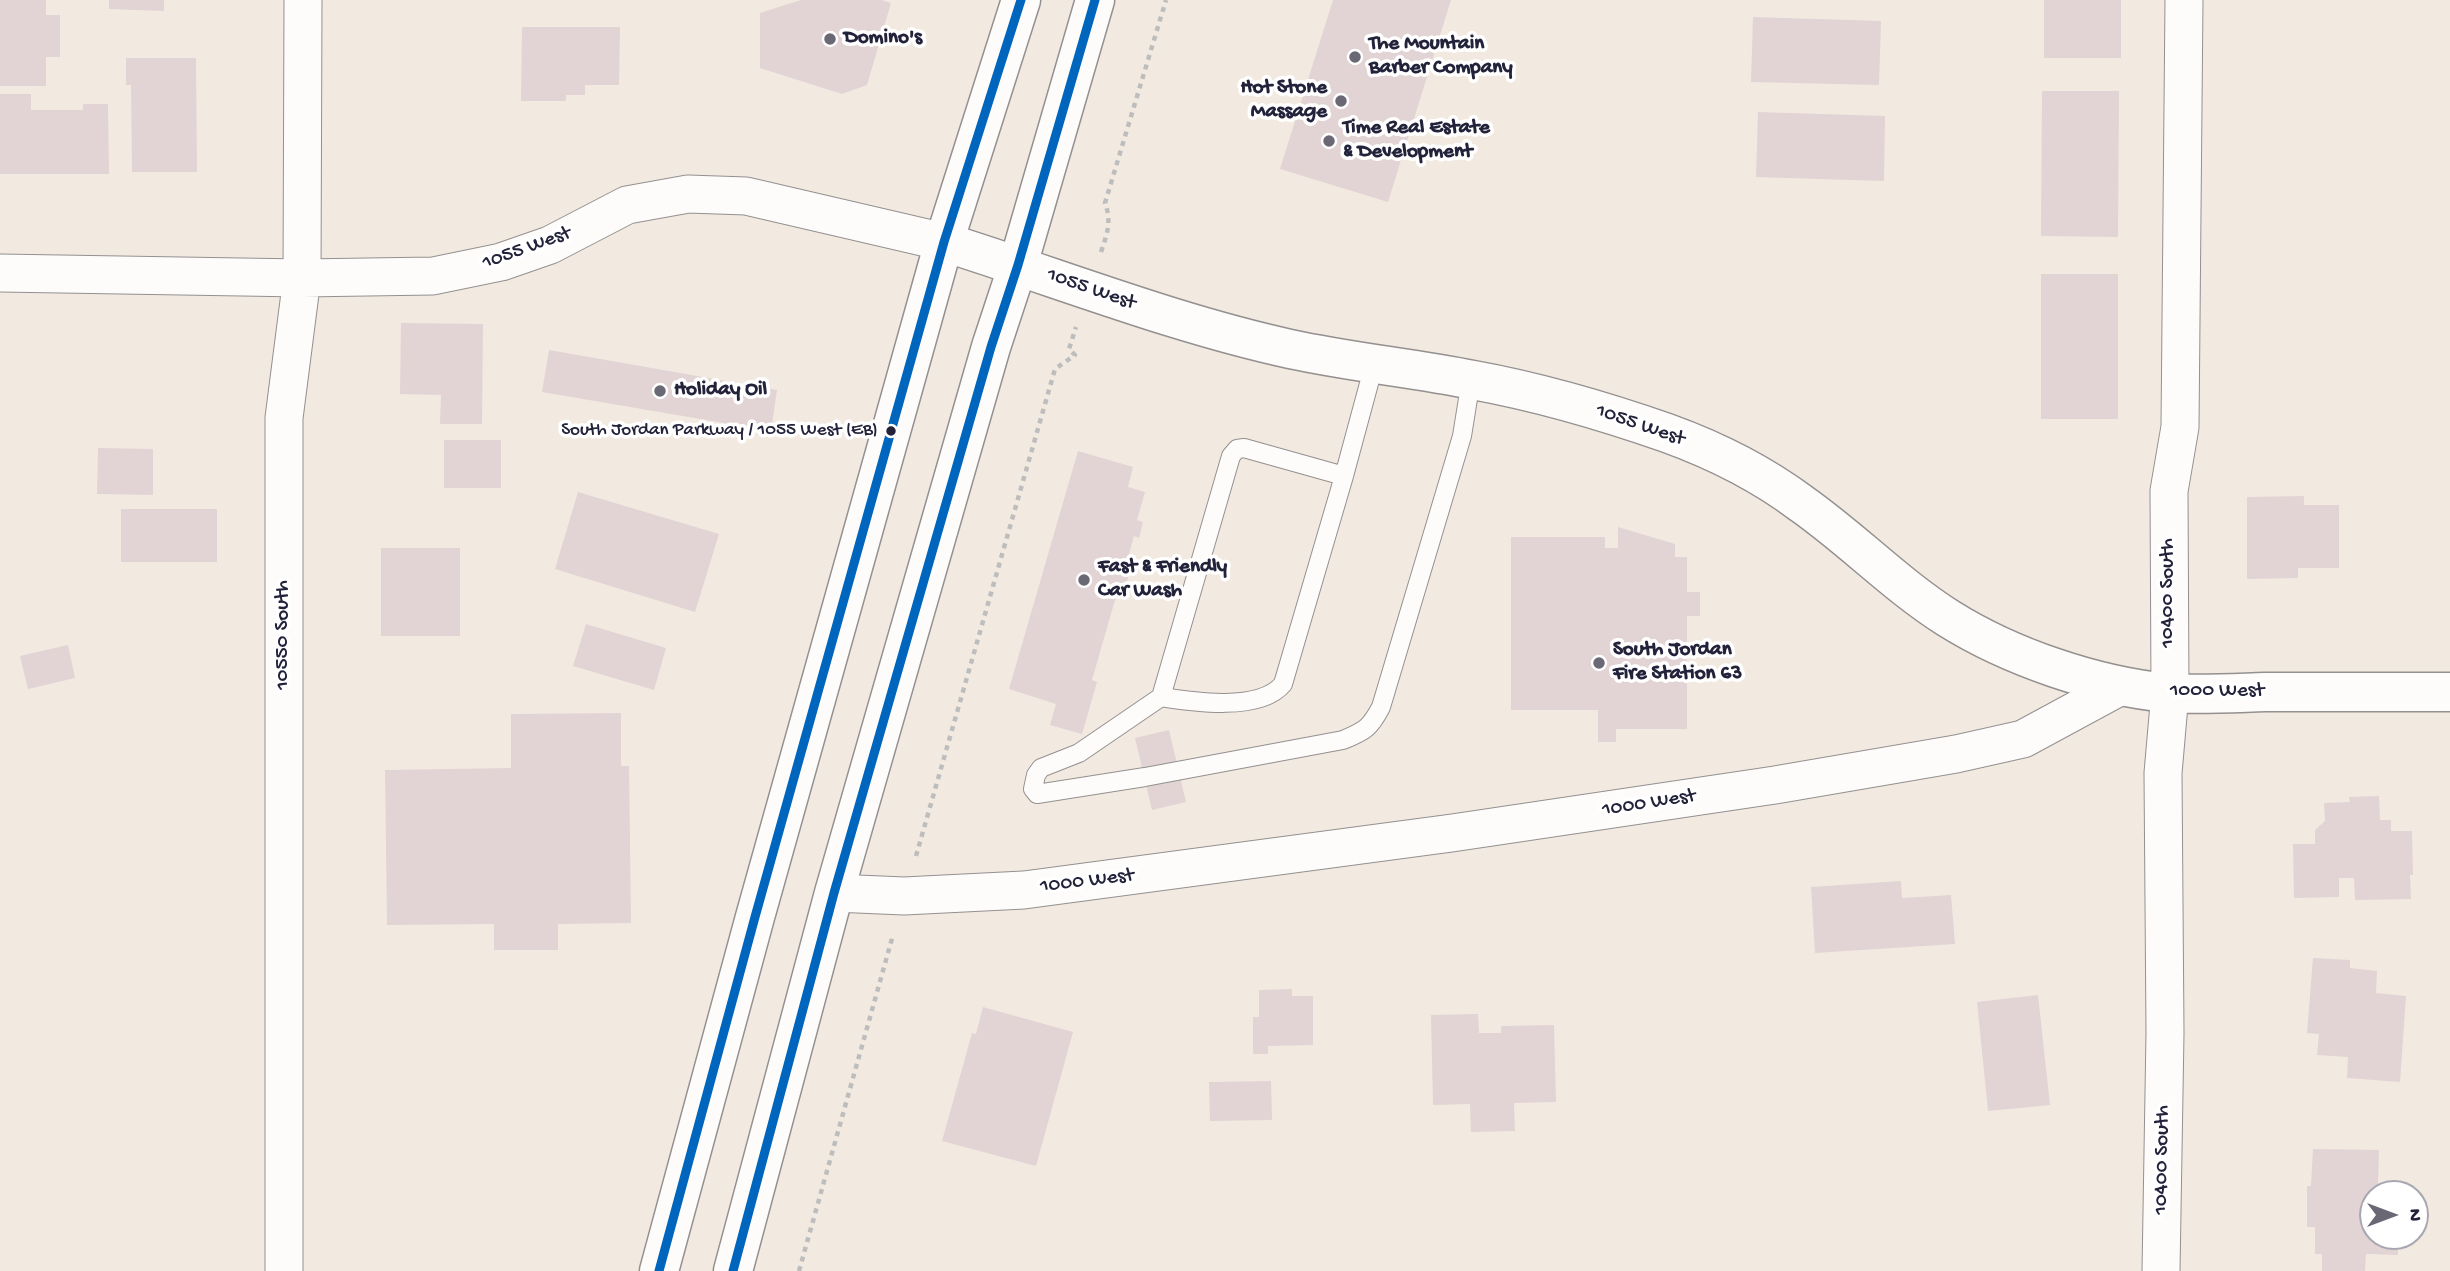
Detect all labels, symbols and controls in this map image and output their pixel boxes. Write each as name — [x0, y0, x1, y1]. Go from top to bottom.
place label: Domino's — [844, 26, 922, 52]
marker: Domino's — [822, 31, 838, 47]
place label: The Mountain Barber Company — [1369, 32, 1513, 82]
marker: The Mountain Barber Company — [1347, 49, 1363, 65]
place label: Hot Stone Massage — [1241, 76, 1327, 126]
marker: Hot Stone Massage — [1333, 93, 1349, 109]
place label: Time Real Estate & Development — [1343, 116, 1490, 166]
marker: Time Real Estate & Development — [1321, 133, 1337, 149]
street label: 1055 West — [479, 221, 575, 277]
street label: 1055 West — [1043, 263, 1139, 317]
place label: Holiday Oil — [674, 378, 767, 404]
marker: Holiday Oil — [652, 383, 668, 399]
street label: 1055 West — [1592, 399, 1688, 453]
place label: South Jordan Parkway / 1055 West (EB) — [561, 420, 878, 442]
marker: South Jordan Parkway / 1055 West (EB) — [884, 424, 898, 438]
street label: 10400 South — [2156, 538, 2182, 648]
place label: Fast & Friendly Car Wash — [1098, 555, 1227, 605]
marker: Fast & Friendly Car Wash — [1076, 572, 1092, 588]
street label: 10550 South — [271, 580, 297, 690]
place label: South Jordan Fire Station 63 — [1613, 638, 1742, 688]
marker: South Jordan Fire Station 63 — [1591, 655, 1607, 671]
street label: 1000 West — [2170, 679, 2264, 705]
street label: 1000 West — [1600, 784, 1698, 824]
street label: 1000 West — [1039, 864, 1135, 900]
street label: 10400 South — [2149, 1105, 2177, 1215]
north arrow — [2359, 1180, 2429, 1250]
text: N — [2402, 1209, 2425, 1221]

